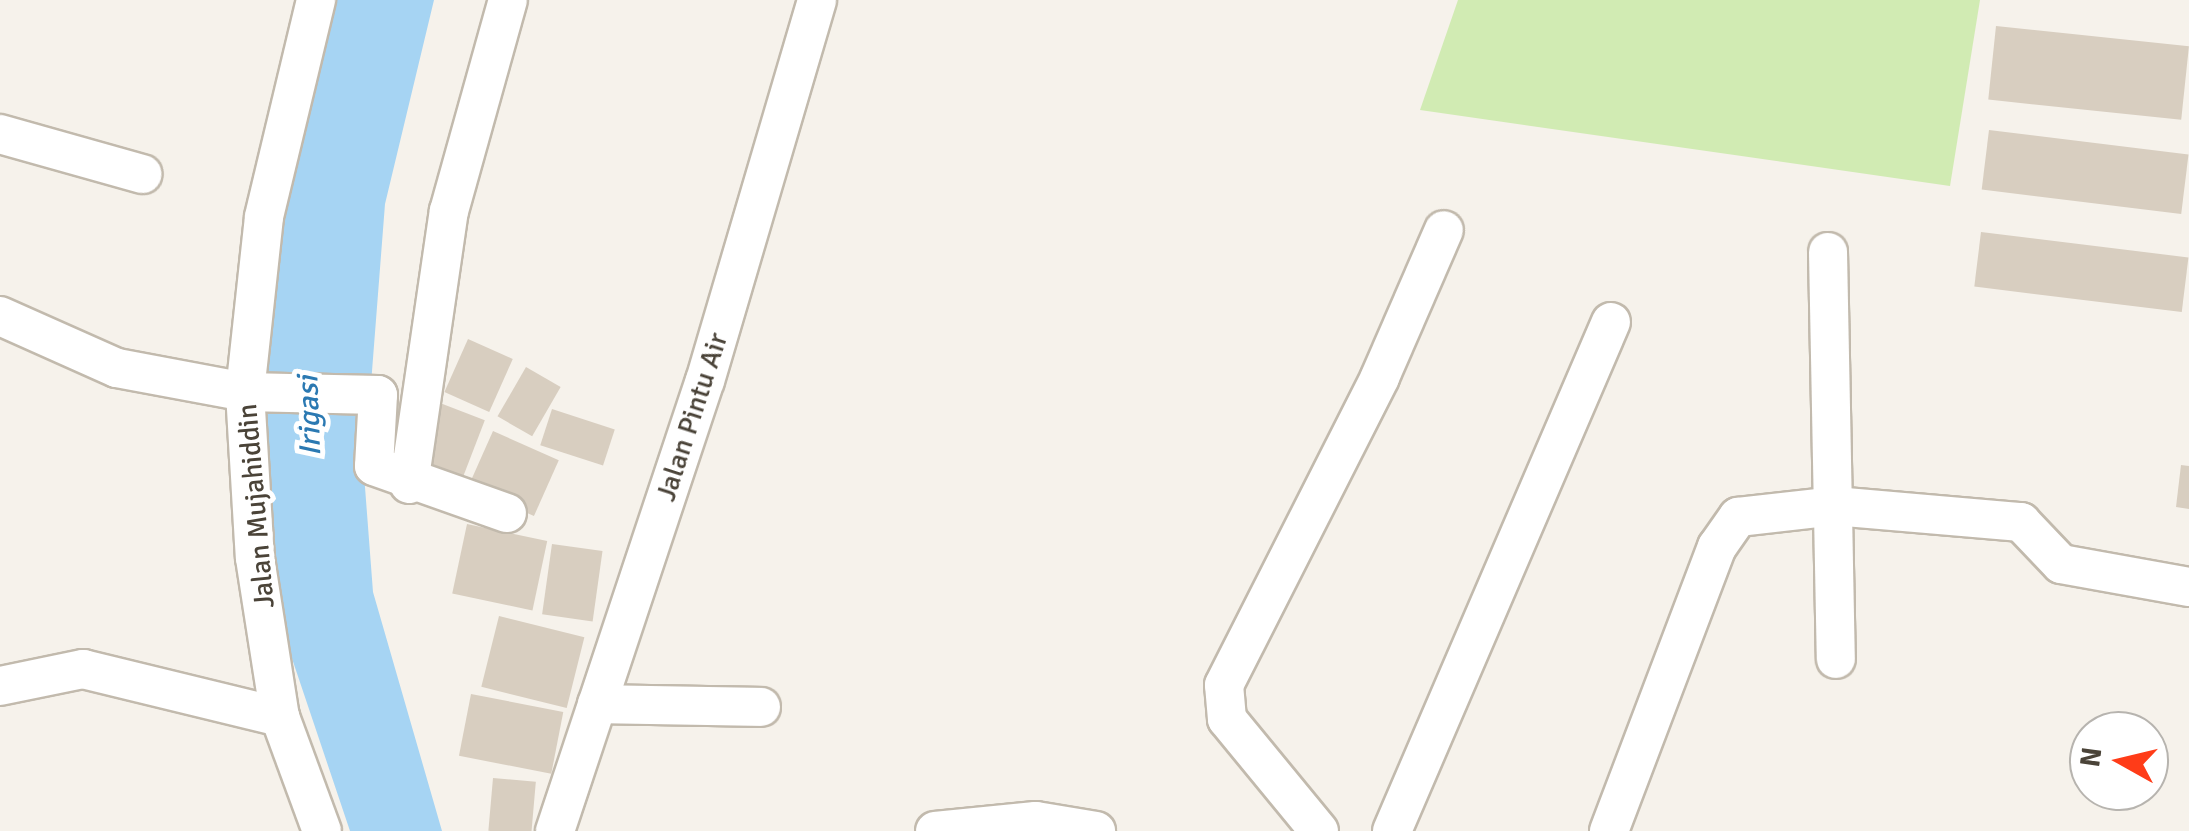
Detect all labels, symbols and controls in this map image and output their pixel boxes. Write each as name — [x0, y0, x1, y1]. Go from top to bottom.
street label: Jalan Pintu Air — [649, 329, 735, 505]
water label: Irigasi — [291, 375, 329, 457]
street label: Jalan Mujahiddin — [230, 402, 282, 610]
north arrow — [2069, 711, 2169, 811]
text: N — [2073, 745, 2109, 769]

